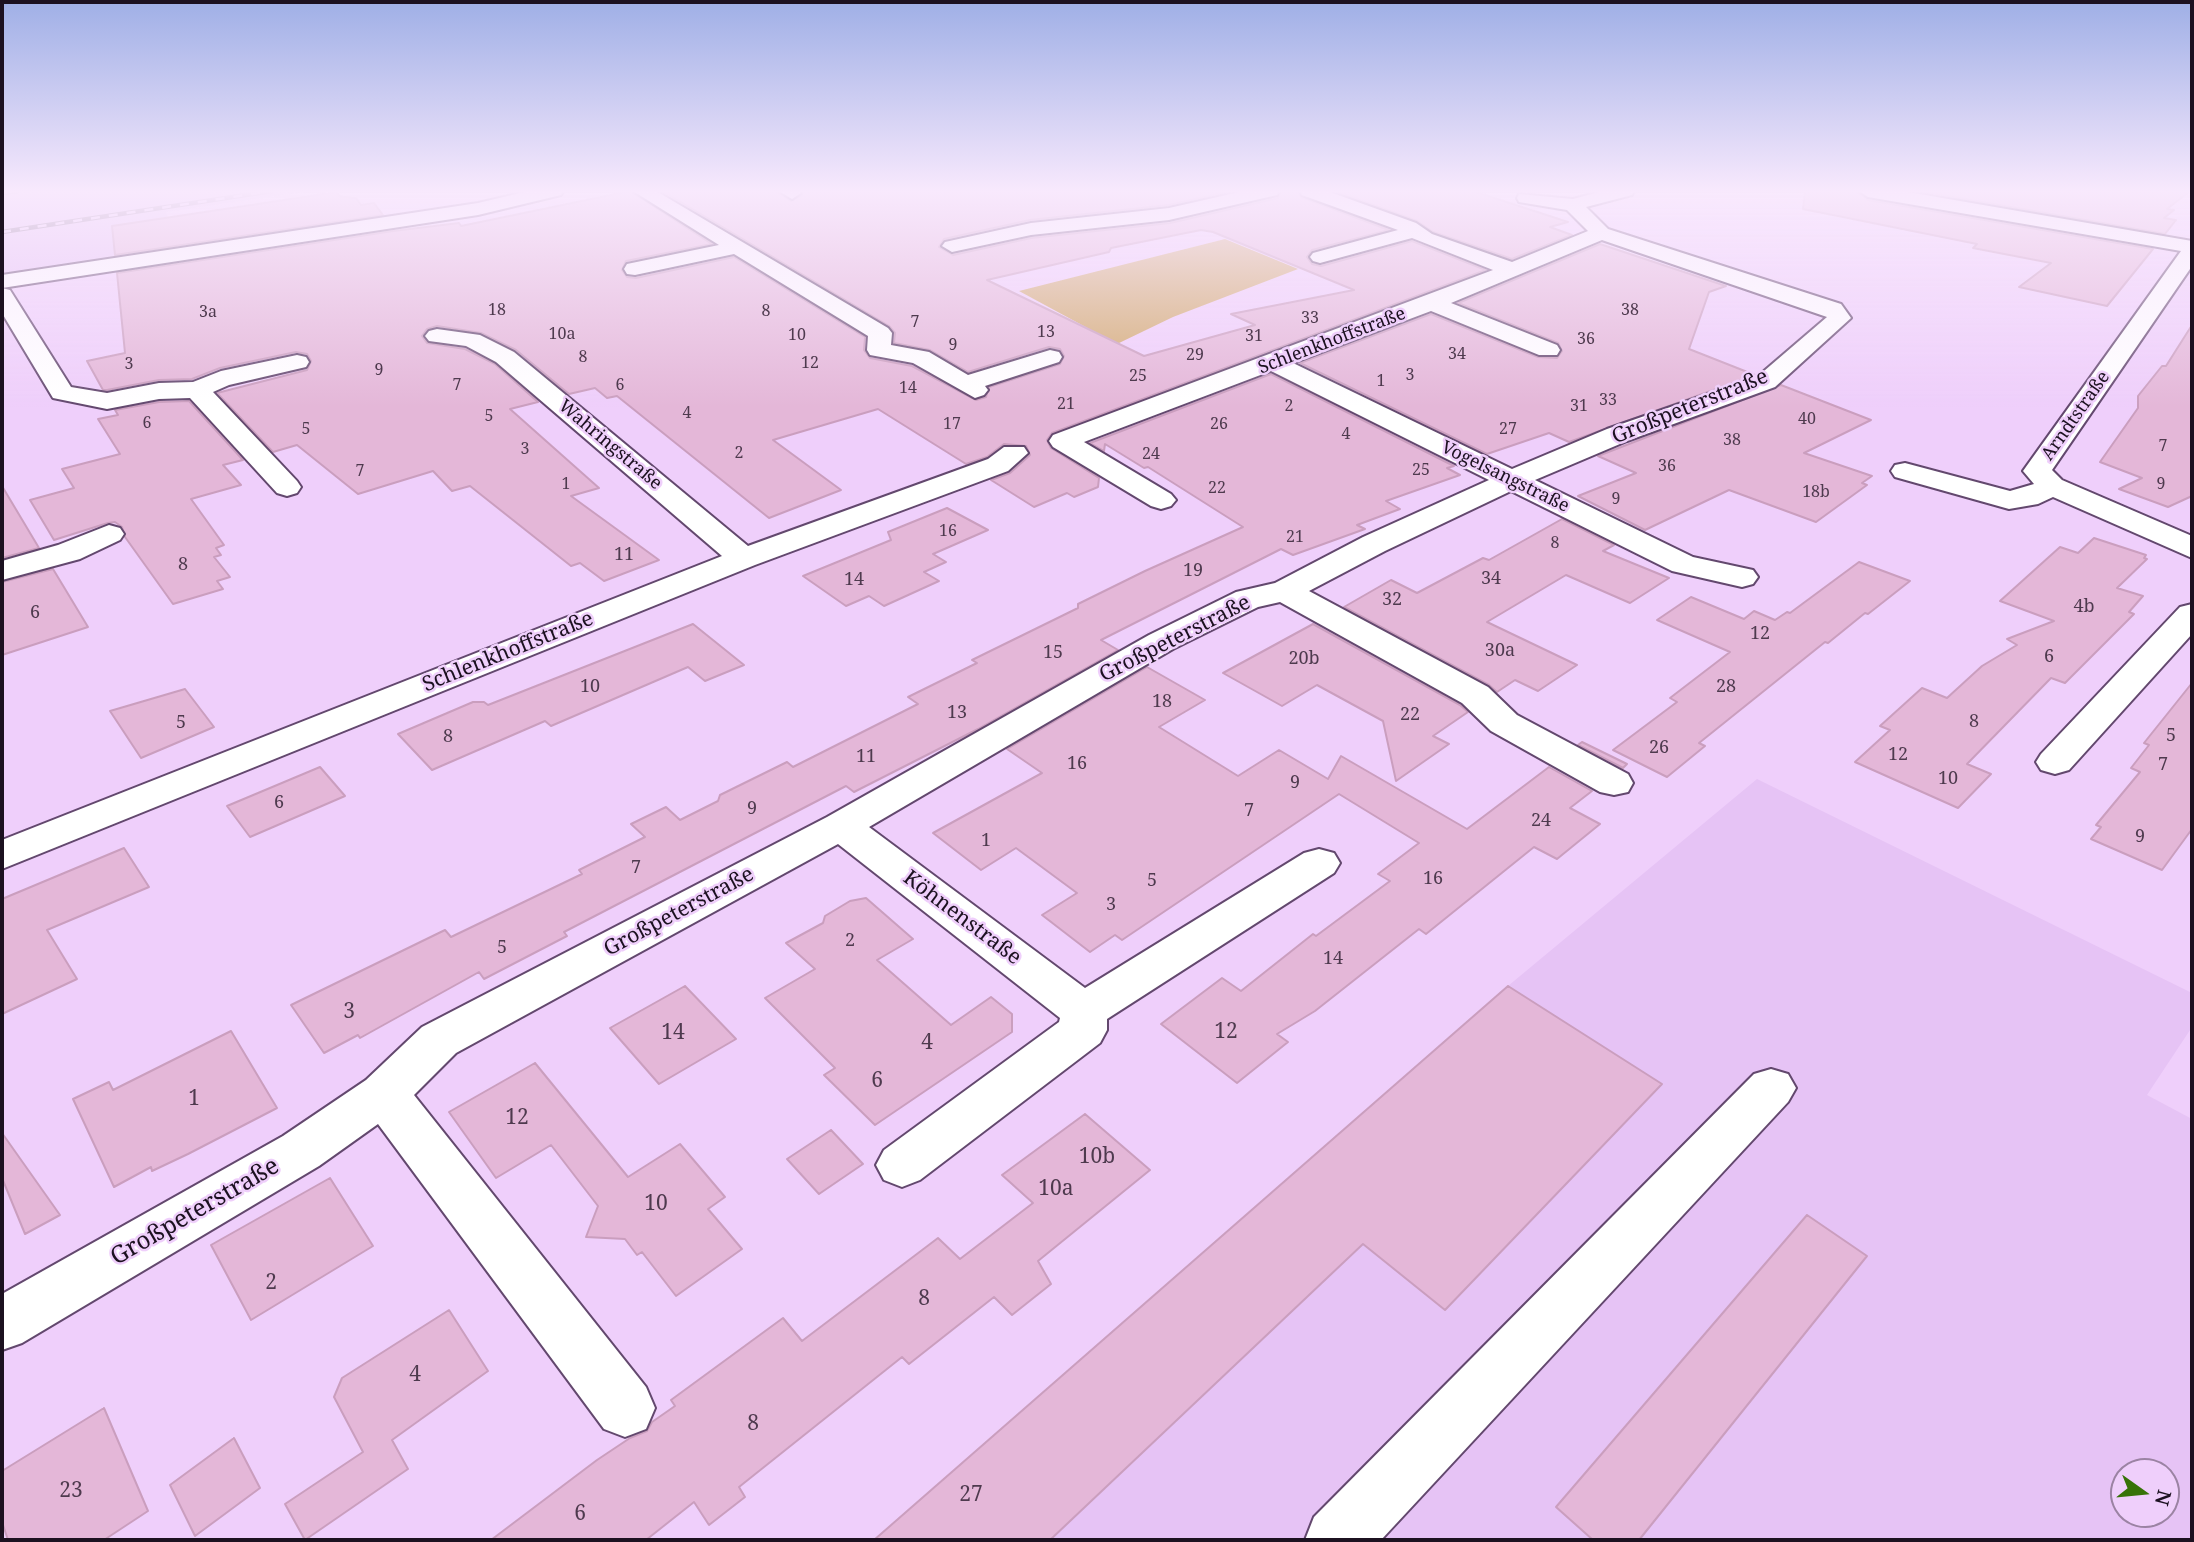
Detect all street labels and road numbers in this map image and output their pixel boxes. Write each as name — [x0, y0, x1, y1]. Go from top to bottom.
street label: Schlenkhoffstraße — [1255, 303, 1409, 379]
street label: Großpeterstraße — [1608, 364, 1772, 450]
street label: Arndtstraße — [2037, 367, 2115, 465]
street label: Wahringstraße — [554, 395, 666, 495]
street label: Vogelsangstraße — [1437, 437, 1573, 517]
street label: Großpeterstraße — [1095, 590, 1255, 688]
street label: Schlenkhoffstraße — [419, 606, 597, 698]
street label: Großpeterstraße — [600, 862, 758, 962]
street label: Köhnenstraße — [898, 865, 1026, 971]
street label: Großpeterstraße — [106, 1152, 284, 1272]

